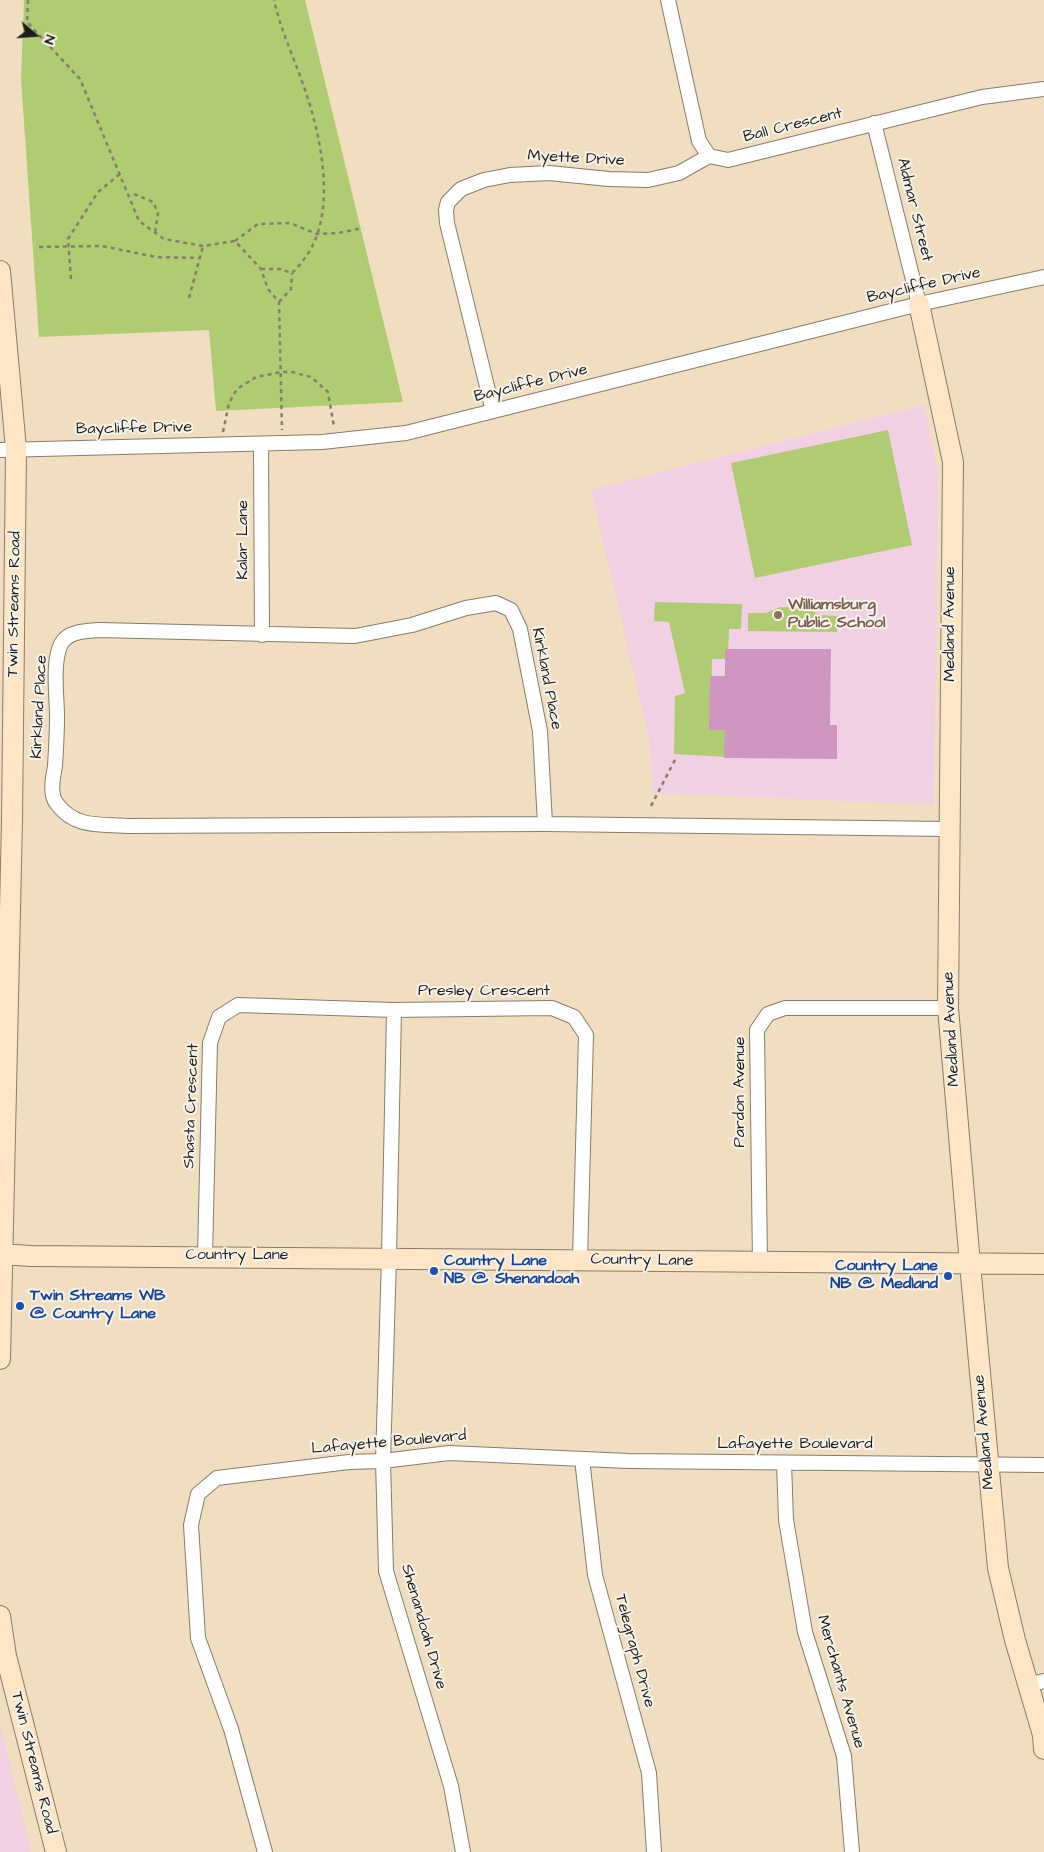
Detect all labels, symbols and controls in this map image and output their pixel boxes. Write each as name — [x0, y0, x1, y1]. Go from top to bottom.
north arrow — [10, 10, 60, 60]
text: N — [38, 32, 60, 47]
street label: Ball Crescent — [742, 104, 844, 148]
street label: Myette Drive — [527, 147, 625, 171]
street label: Aldmar Street — [892, 156, 936, 264]
street label: Baycliffe Drive — [865, 264, 983, 308]
street label: Baycliffe Drive — [472, 361, 590, 407]
street label: Baycliffe Drive — [76, 418, 192, 440]
street label: Kalar Lane — [234, 500, 254, 580]
street label: Twin Streams Road — [4, 531, 26, 677]
street label: Medland Avenue — [941, 566, 961, 682]
place label: Williamsburg Public School — [788, 596, 886, 634]
marker: Williamsburg Public School — [772, 609, 784, 621]
street label: Kirkland Place — [527, 626, 565, 732]
street label: Kirkland Place — [28, 655, 52, 759]
street label: Medland Avenue — [939, 971, 965, 1087]
street label: Presley Crescent — [418, 982, 550, 1002]
street label: Pardon Avenue — [731, 1037, 751, 1147]
street label: Shasta Crescent — [180, 1043, 204, 1169]
street label: Country Lane — [186, 1246, 288, 1266]
street label: Country Lane — [590, 1251, 694, 1271]
place label: Country Lane NB @ Shenandoah — [444, 1252, 579, 1290]
place label: Country Lane NB @ Medland — [830, 1257, 938, 1295]
marker: Country Lane NB @ Shenandoah — [428, 1265, 440, 1277]
marker: Country Lane NB @ Medland — [942, 1270, 954, 1282]
place label: Twin Streams WB @ Country Lane — [30, 1287, 165, 1325]
marker: Twin Streams WB @ Country Lane — [14, 1300, 26, 1312]
street label: Medland Avenue — [970, 1374, 1000, 1490]
street label: Lafayette Boulevard — [311, 1427, 467, 1459]
street label: Lafayette Boulevard — [717, 1435, 873, 1455]
street label: Shenandoah Drive — [396, 1562, 450, 1692]
street label: Telegraph Drive — [610, 1592, 658, 1710]
street label: Merchants Avenue — [812, 1613, 868, 1751]
street label: Twin Streams Road — [6, 1690, 60, 1836]

